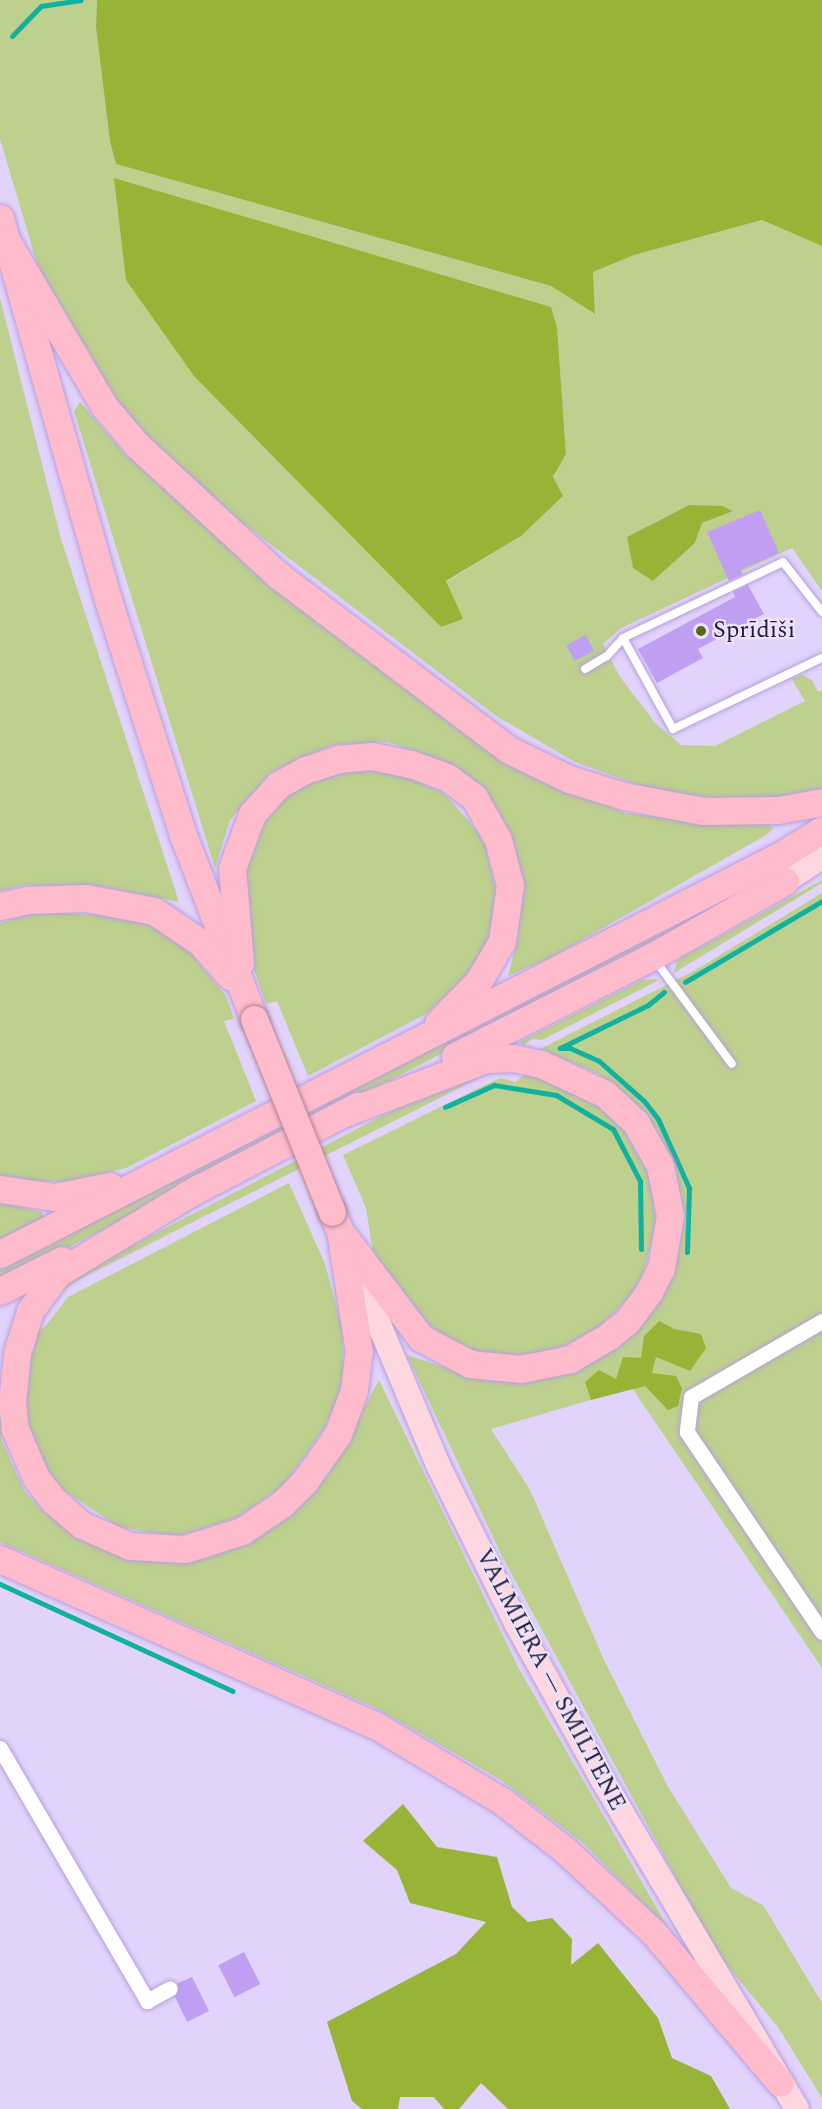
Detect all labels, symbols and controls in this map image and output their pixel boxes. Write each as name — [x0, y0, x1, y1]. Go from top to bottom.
place label: Sprīdīši — [713, 617, 795, 645]
marker: Sprīdīši — [694, 624, 708, 638]
street label: VALMIERA — SMILTENE — [469, 1544, 631, 1816]

